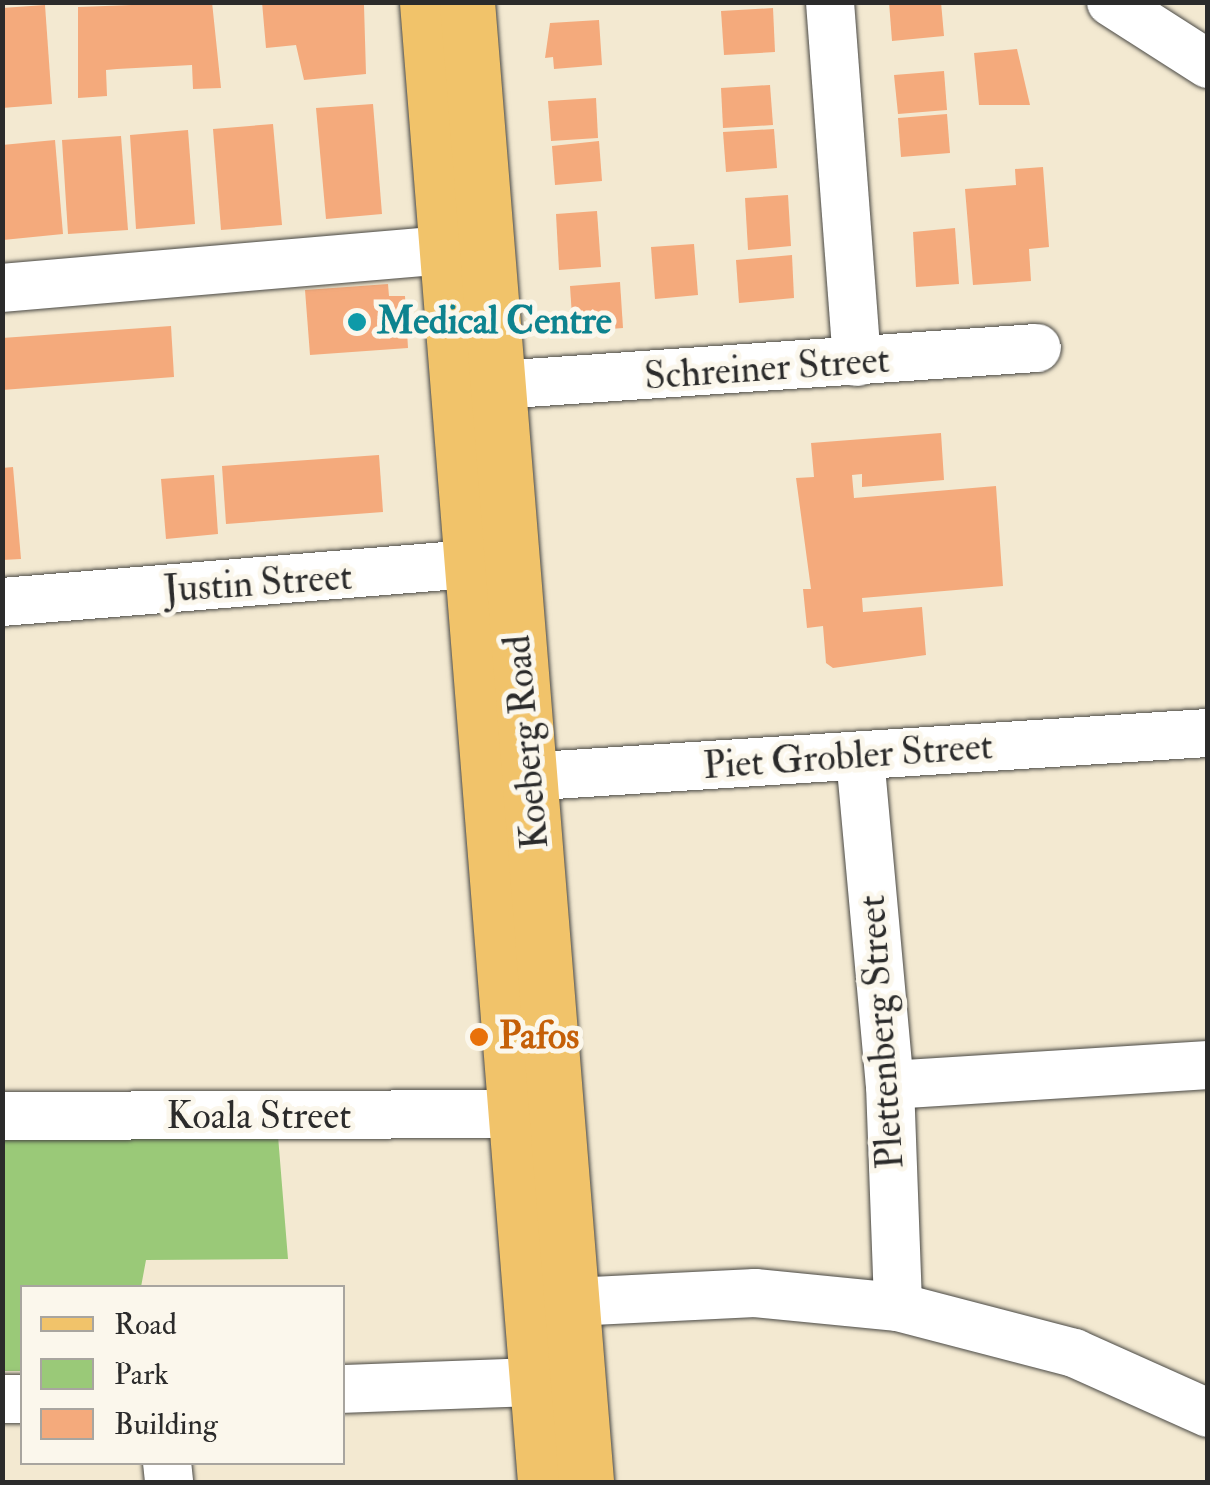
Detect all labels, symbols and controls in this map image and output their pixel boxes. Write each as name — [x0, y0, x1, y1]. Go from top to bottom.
place label: Medical Centre — [377, 299, 612, 345]
marker: Medical Centre — [346, 311, 368, 333]
street label: Schreiner Street — [643, 338, 891, 400]
street label: Justin Street — [162, 555, 354, 613]
street label: Koeberg Road — [495, 633, 559, 851]
street label: Piet Grobler Street — [702, 724, 994, 790]
street label: Plettenberg Street — [850, 894, 914, 1170]
place label: Pafos — [499, 1014, 579, 1060]
marker: Pafos — [468, 1026, 490, 1048]
street label: Koala Street — [167, 1094, 351, 1140]
legend — [20, 1285, 345, 1465]
text: Road — [114, 1306, 177, 1343]
text: Park — [114, 1356, 169, 1393]
text: Building — [114, 1406, 218, 1443]

